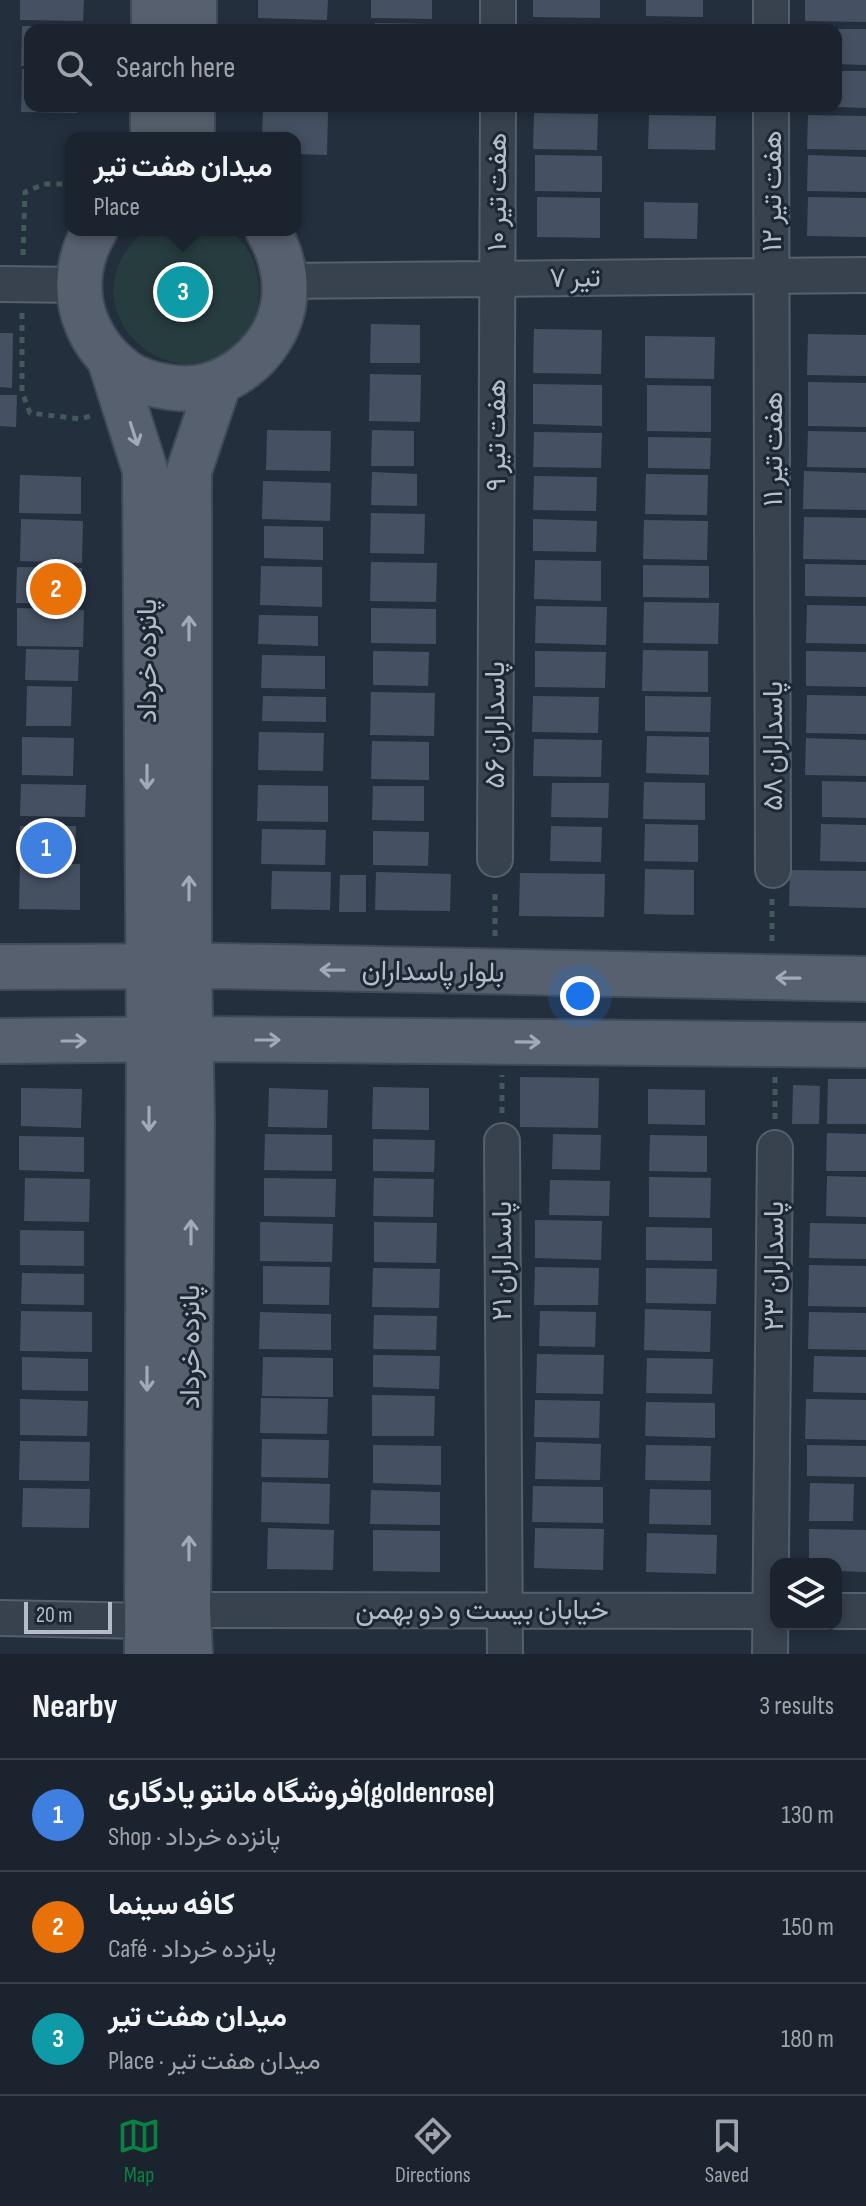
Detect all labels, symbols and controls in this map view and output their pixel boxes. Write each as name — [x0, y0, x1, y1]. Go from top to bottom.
search box — [24, 24, 842, 112]
icon: search — [52, 46, 96, 90]
text: Search here — [116, 50, 235, 86]
street label: هفت تیر ۱۲ — [756, 130, 789, 252]
popup — [65, 132, 301, 236]
street label: هفت تیر ۱۰ — [481, 133, 514, 251]
text: میدان هفت تیر — [94, 149, 273, 185]
text: Place — [94, 192, 140, 223]
street label: ۷ تیر — [549, 261, 601, 295]
pin: 3 — [157, 262, 209, 322]
street label: هفت تیر ۹ — [480, 379, 513, 491]
street label: هفت تیر ۱۱ — [757, 392, 790, 507]
one-way arrow — [127, 421, 142, 447]
pin: 2 — [30, 559, 82, 619]
street label: پانزده خرداد — [131, 599, 165, 723]
one-way arrow — [181, 615, 197, 642]
street label: پاسداران ۵۶ — [479, 661, 513, 789]
street label: پاسداران ۵۸ — [757, 681, 791, 811]
one-way arrow — [139, 763, 155, 790]
pin: 1 — [20, 818, 72, 878]
one-way arrow — [181, 875, 197, 902]
street label: بلوار پاسداران — [361, 954, 505, 991]
one-way arrow — [319, 962, 346, 977]
one-way arrow — [775, 970, 802, 986]
your location — [560, 976, 600, 1016]
one-way arrow — [254, 1032, 281, 1048]
one-way arrow — [60, 1033, 87, 1049]
one-way arrow — [514, 1034, 541, 1050]
one-way arrow — [141, 1105, 157, 1132]
street label: پاسداران ۲۱ — [486, 1201, 520, 1321]
street label: پاسداران ۲۳ — [758, 1201, 792, 1331]
one-way arrow — [183, 1219, 199, 1246]
street label: پانزده خرداد — [174, 1285, 208, 1409]
one-way arrow — [139, 1365, 155, 1392]
one-way arrow — [181, 1535, 197, 1562]
map controls — [770, 1558, 842, 1630]
button: layers — [770, 1558, 842, 1630]
street label: خیابان بیست و دو بهمن — [355, 1594, 609, 1627]
scale bar — [24, 1598, 112, 1634]
text: 20 m — [36, 1602, 73, 1629]
text: Nearby — [32, 1686, 118, 1727]
text: 3 results — [759, 1691, 834, 1722]
text: فروشگاه مانتو یادگاری(goldenrose) — [108, 1775, 495, 1811]
text: 1 — [53, 1800, 63, 1831]
text: 130 m — [782, 1800, 834, 1831]
text: Shop · پانزده خرداد — [108, 1822, 281, 1853]
text: کافه سینما — [108, 1887, 235, 1923]
text: 2 — [52, 1912, 64, 1943]
text: 150 m — [782, 1912, 834, 1943]
text: Café · پانزده خرداد — [108, 1934, 276, 1965]
text: میدان هفت تیر — [108, 1999, 287, 2035]
text: 3 — [52, 2024, 64, 2055]
text: 180 m — [781, 2024, 834, 2055]
text: Place · میدان هفت تیر — [108, 2046, 321, 2077]
tab: Map — [117, 2114, 161, 2189]
tab: Directions — [395, 2114, 471, 2189]
tab: Saved — [705, 2114, 749, 2189]

